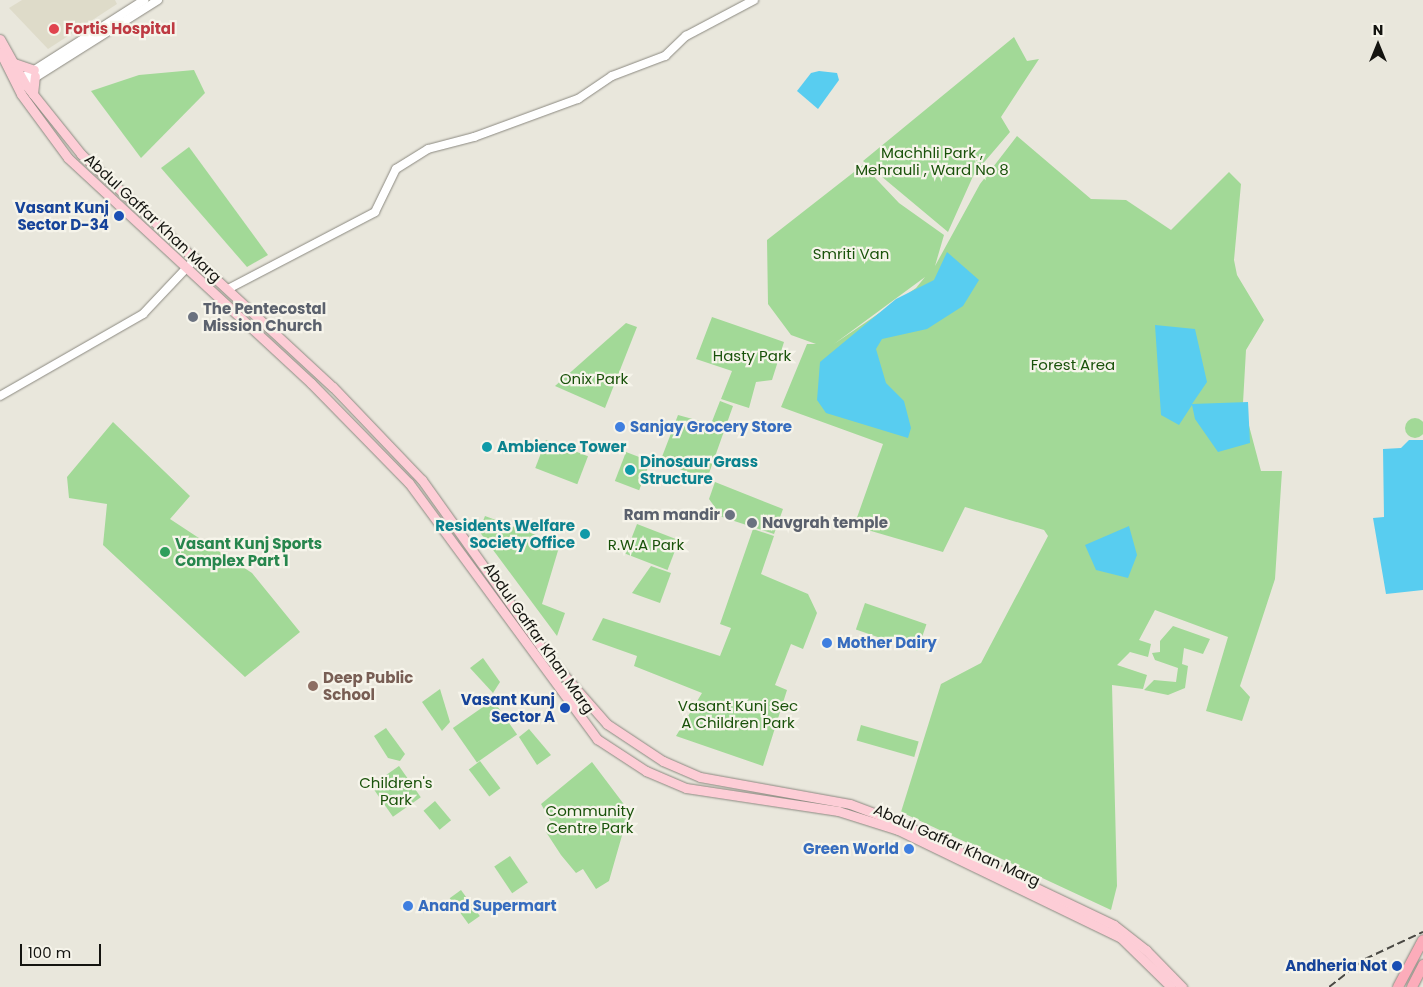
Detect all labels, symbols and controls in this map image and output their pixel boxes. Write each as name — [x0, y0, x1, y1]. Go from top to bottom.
place label: Fortis Hospital — [65, 20, 175, 38]
north arrow — [1353, 20, 1403, 70]
text: N — [1373, 20, 1383, 40]
marker: Fortis Hospital — [47, 22, 61, 36]
park label: Machhli Park , Mehrauli , Ward No 8 — [855, 143, 1009, 178]
street label: Abdul Gaffar Khan Marg — [81, 150, 225, 286]
place label: Vasant Kunj Sector D-34 — [15, 198, 109, 233]
marker: Vasant Kunj Sector D-34 — [113, 210, 125, 222]
park label: Smriti Van — [813, 245, 889, 263]
place label: The Pentecostal Mission Church — [203, 299, 326, 334]
marker: The Pentecostal Mission Church — [187, 311, 199, 323]
park label: Hasty Park — [713, 347, 791, 365]
park label: Forest Area — [1031, 356, 1115, 374]
park label: Onix Park — [560, 370, 628, 388]
place label: Sanjay Grocery Store — [630, 418, 792, 436]
marker: Sanjay Grocery Store — [614, 421, 626, 433]
place label: Ambience Tower — [497, 438, 626, 456]
marker: Ambience Tower — [481, 441, 493, 453]
place label: Dinosaur Grass Structure — [640, 452, 758, 487]
marker: Dinosaur Grass Structure — [624, 464, 636, 476]
place label: Ram mandir — [624, 506, 720, 524]
marker: Ram mandir — [724, 509, 736, 521]
place label: Navgrah temple — [762, 514, 888, 532]
place label: Residents Welfare Society Office — [435, 516, 575, 551]
marker: Navgrah temple — [746, 517, 758, 529]
marker: Residents Welfare Society Office — [579, 528, 591, 540]
place label: Vasant Kunj Sports Complex Part 1 — [175, 534, 322, 569]
park label: R.W.A Park — [608, 536, 684, 554]
marker: Vasant Kunj Sports Complex Part 1 — [159, 546, 171, 558]
street label: Abdul Gaffar Khan Marg — [480, 559, 598, 717]
place label: Mother Dairy — [837, 634, 937, 652]
marker: Mother Dairy — [821, 637, 833, 649]
place label: Deep Public School — [323, 668, 413, 703]
marker: Deep Public School — [307, 680, 319, 692]
place label: Vasant Kunj Sector A — [461, 690, 555, 725]
park label: Vasant Kunj Sec A Children Park — [678, 696, 798, 731]
marker: Vasant Kunj Sector A — [559, 702, 571, 714]
park label: Children's Park — [359, 773, 433, 808]
street label: Abdul Gaffar Khan Marg — [871, 800, 1043, 890]
park label: Community Centre Park — [546, 801, 634, 836]
place label: Green World — [803, 840, 899, 858]
marker: Green World — [903, 843, 915, 855]
place label: Anand Supermart — [418, 897, 557, 915]
marker: Anand Supermart — [402, 900, 414, 912]
scale bar — [22, 934, 104, 966]
text: 100 m — [28, 942, 71, 963]
place label: Andheria Not — [1285, 957, 1387, 975]
marker: Andheria Not — [1391, 960, 1403, 972]

